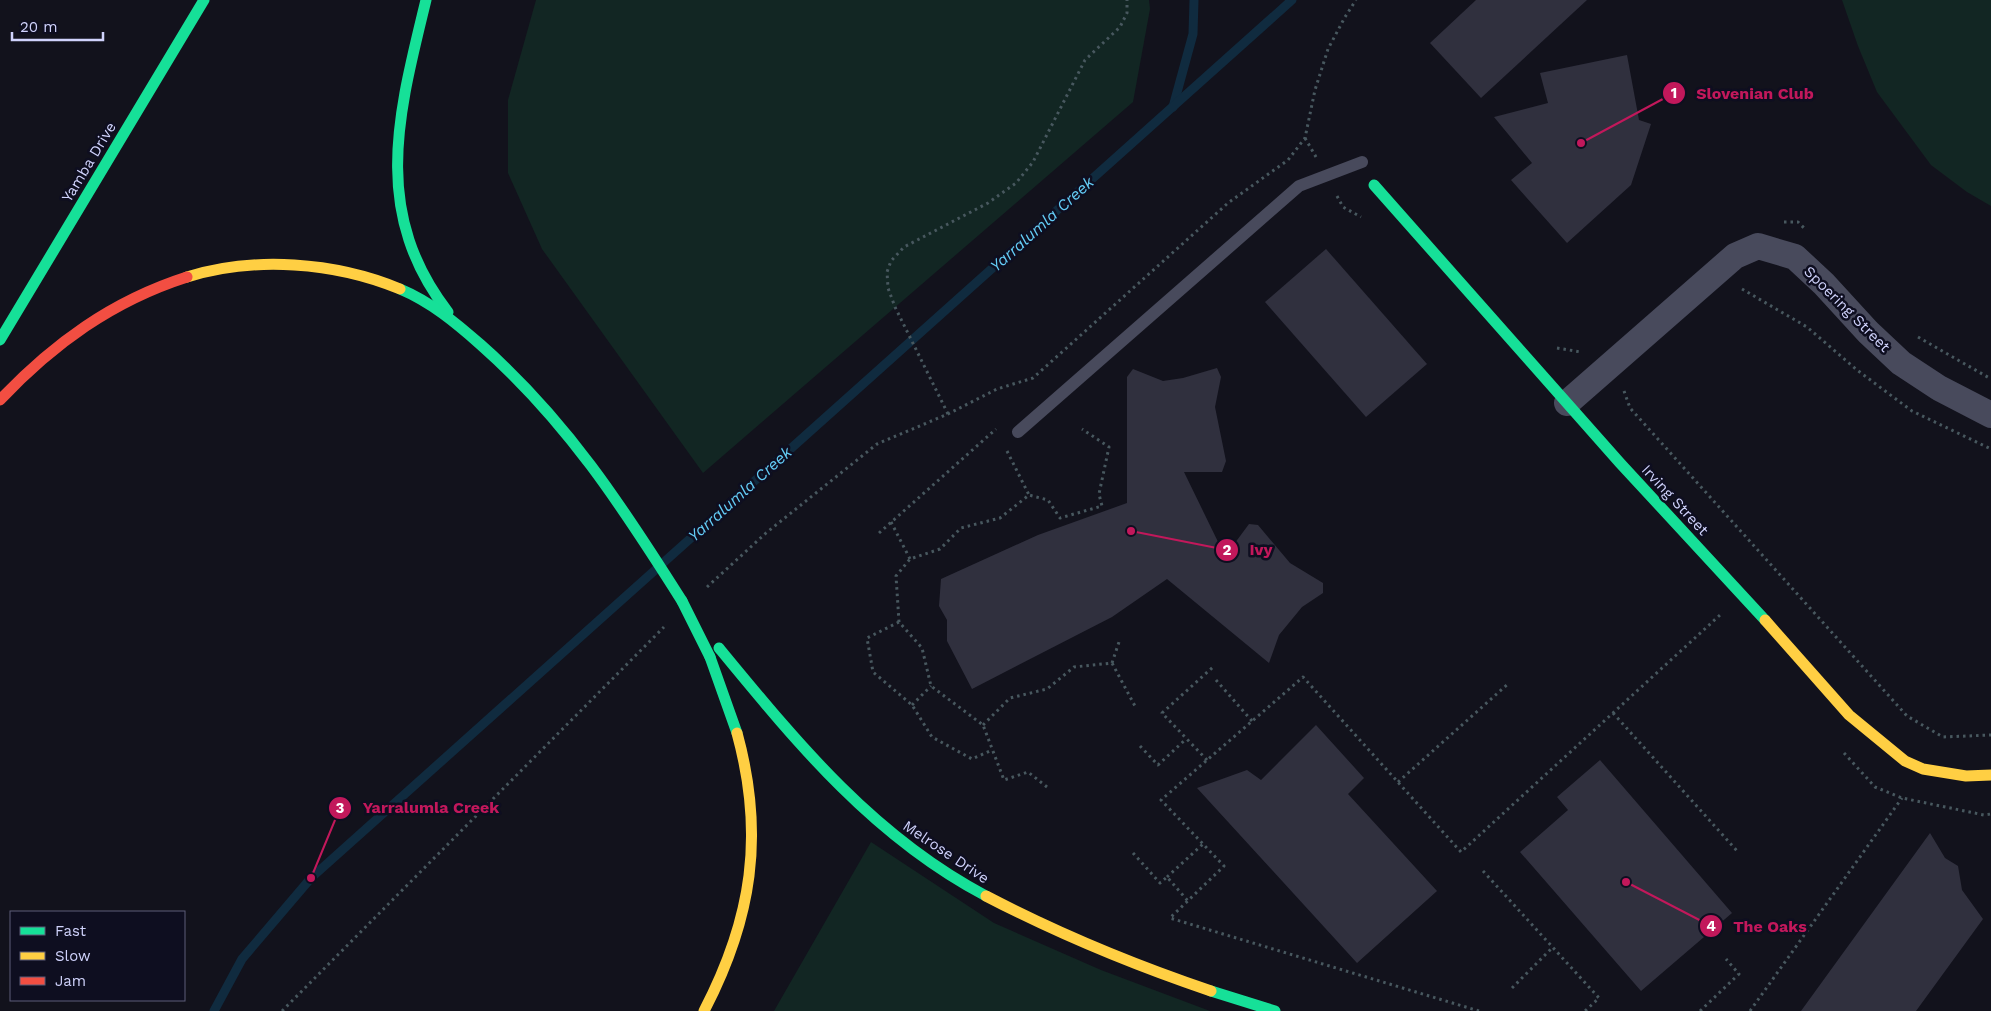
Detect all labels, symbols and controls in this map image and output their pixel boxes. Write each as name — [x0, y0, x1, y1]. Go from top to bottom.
scale bar — [12, 10, 104, 42]
text: 20 m — [20, 18, 58, 36]
callout: Slovenian Club — [1661, 78, 1824, 109]
text: 1 — [1671, 84, 1677, 102]
text: Slovenian Club — [1696, 84, 1814, 103]
street label: Yamba Drive — [58, 119, 120, 205]
water label: Yarralumla Creek — [986, 172, 1099, 276]
street label: Spoering Street — [1800, 262, 1894, 356]
water label: Yarralumla Creek — [684, 442, 797, 546]
street label: Irving Street — [1638, 461, 1713, 539]
callout: Ivy — [1214, 534, 1282, 565]
text: Ivy — [1249, 540, 1274, 559]
text: 2 — [1223, 541, 1232, 559]
callout: Yarralumla Creek — [328, 792, 509, 823]
text: Yarralumla Creek — [363, 798, 499, 817]
text: 3 — [336, 799, 345, 817]
street label: Melrose Drive — [900, 817, 992, 887]
legend — [10, 911, 185, 1001]
callout: The Oaks — [1699, 911, 1817, 942]
text: 4 — [1706, 917, 1716, 935]
text: The Oaks — [1733, 917, 1807, 936]
text: Fast — [55, 922, 87, 940]
text: Slow — [55, 947, 91, 965]
text: Jam — [55, 972, 86, 990]

